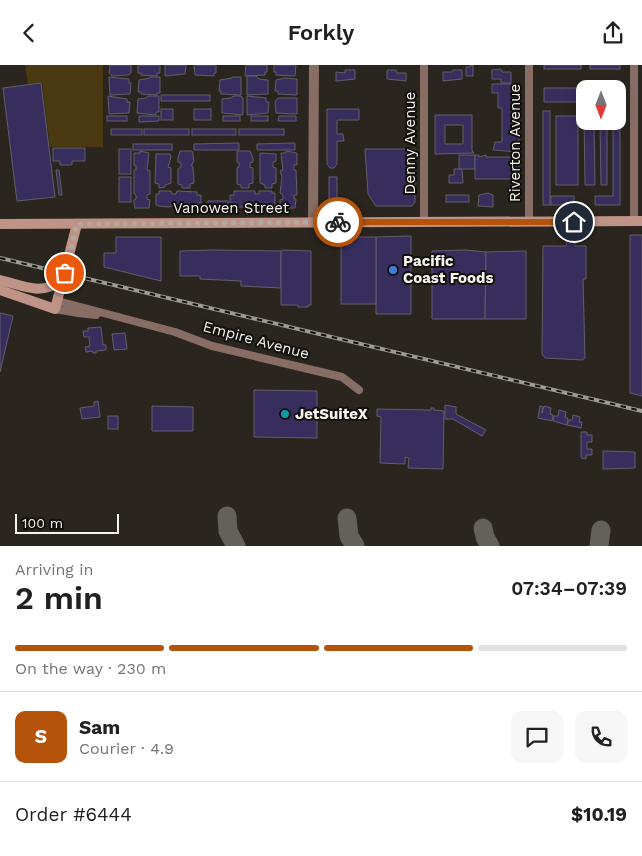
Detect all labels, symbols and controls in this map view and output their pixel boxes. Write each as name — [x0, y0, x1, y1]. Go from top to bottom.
icon: back — [15, 19, 43, 47]
icon: share — [599, 19, 627, 47]
text: Forkly — [288, 20, 354, 45]
north arrow — [576, 80, 626, 130]
map controls — [576, 80, 626, 130]
street label: Riverton Avenue — [506, 84, 524, 202]
street label: Denny Avenue — [401, 92, 419, 194]
courier — [313, 197, 363, 247]
street label: Vanowen Street — [173, 199, 290, 217]
pin — [553, 201, 595, 243]
icon: bike — [324, 208, 352, 236]
icon: home — [560, 208, 588, 236]
pin — [44, 252, 86, 294]
place label: Pacific Coast Foods — [403, 252, 493, 287]
icon: bag — [51, 259, 79, 287]
marker: Pacific Coast Foods — [387, 264, 399, 276]
street label: Empire Avenue — [201, 317, 311, 363]
place label: JetSuiteX — [295, 405, 368, 423]
marker: JetSuiteX — [279, 408, 291, 420]
scale bar — [15, 511, 119, 534]
text: 100 m — [22, 515, 63, 531]
text: Arriving in — [15, 560, 93, 579]
text: 07:34–07:39 — [511, 577, 627, 600]
text: 2 min — [15, 579, 103, 617]
text: On the way · 230 m — [15, 659, 166, 678]
button: chat — [511, 711, 563, 763]
button: phone — [575, 711, 627, 763]
text: Sam — [79, 716, 120, 739]
text: S — [35, 725, 47, 748]
text: Courier · 4.9 — [79, 739, 174, 758]
text: Order #6444 — [15, 803, 132, 826]
text: $10.19 — [571, 803, 627, 826]

